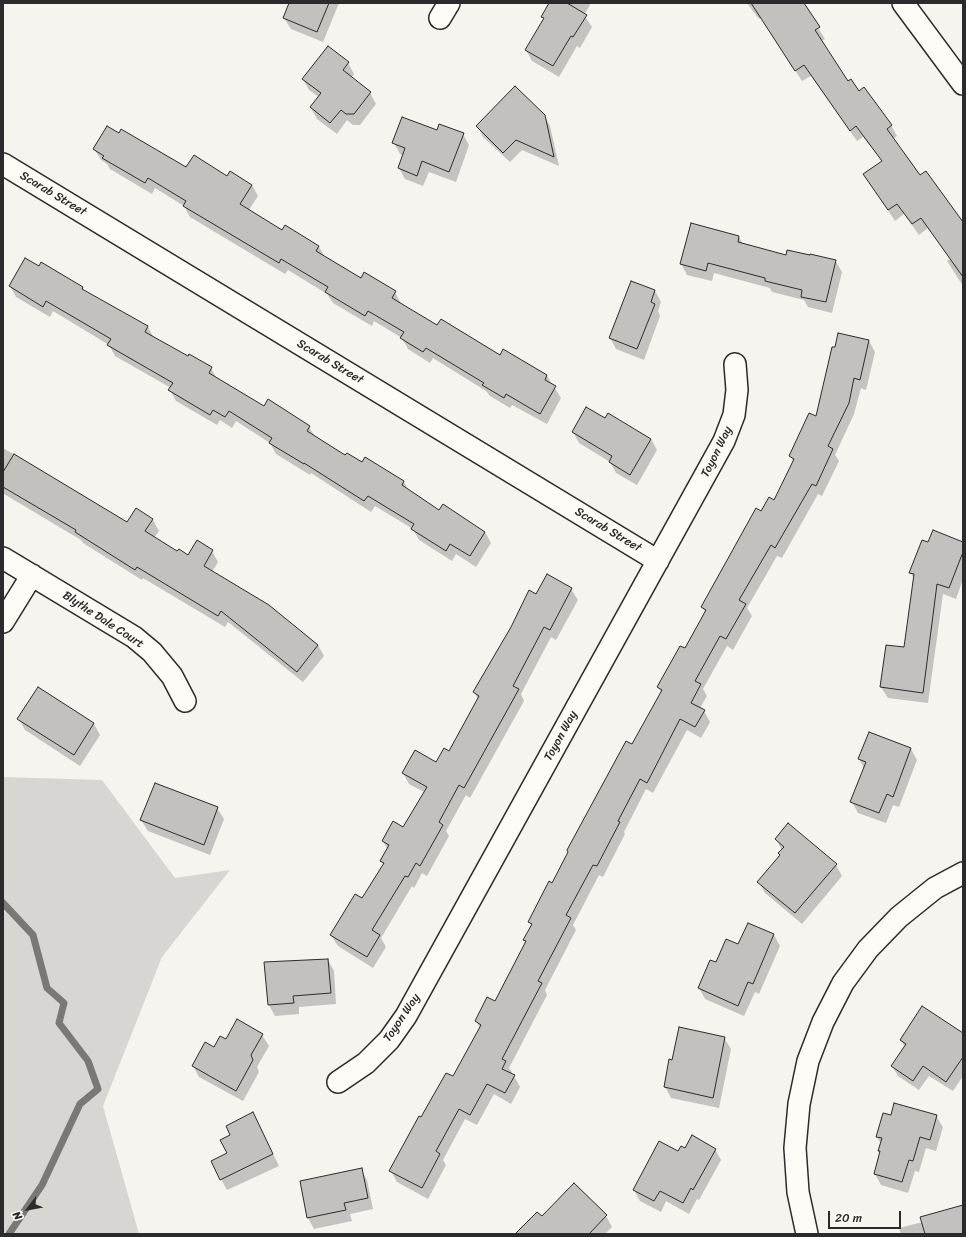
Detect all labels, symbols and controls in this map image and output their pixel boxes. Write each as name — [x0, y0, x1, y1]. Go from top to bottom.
street label: Scarab Street — [17, 169, 89, 219]
street label: Scarab Street — [294, 337, 366, 387]
street label: Toyon Way — [698, 424, 736, 480]
street label: Scarab Street — [572, 505, 644, 555]
street label: Blythe Dale Court — [60, 588, 146, 652]
street label: Toyon Way — [541, 708, 581, 764]
street label: Toyon Way — [381, 991, 423, 1045]
north arrow — [8, 1189, 48, 1229]
scale bar — [830, 1203, 903, 1229]
text: N — [7, 1207, 27, 1224]
text: 20 m — [835, 1207, 862, 1229]

